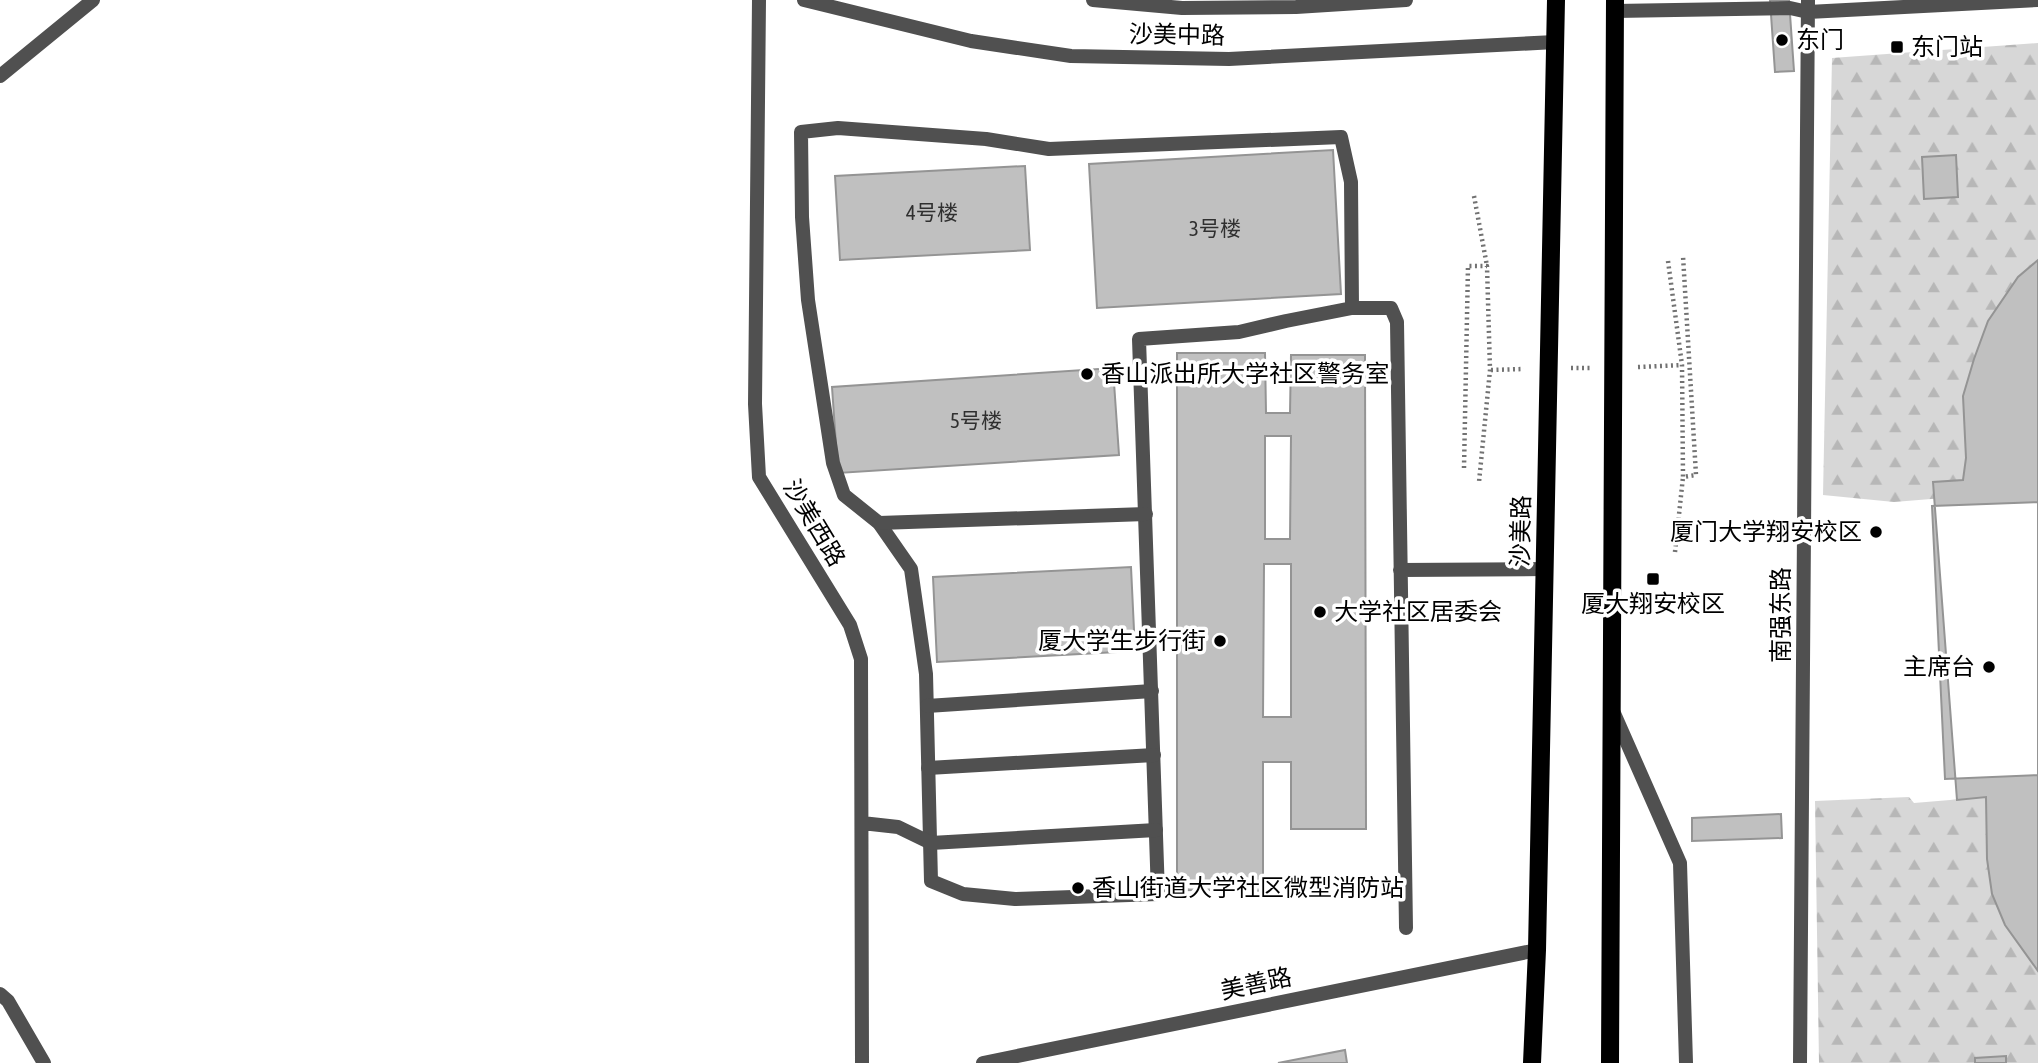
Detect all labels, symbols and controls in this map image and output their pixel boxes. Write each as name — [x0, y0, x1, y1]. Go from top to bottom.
street label: 沙美中路 — [1129, 20, 1225, 49]
place label: 东门 — [1796, 26, 1844, 53]
marker: 东门 — [1774, 32, 1790, 48]
place label: 东门站 — [1911, 33, 1983, 60]
marker: 东门站 — [1889, 39, 1905, 55]
house number: 4号楼 — [906, 200, 958, 224]
house number: 3号楼 — [1189, 216, 1241, 240]
place label: 香山派出所大学社区警务室 — [1101, 360, 1389, 387]
marker: 香山派出所大学社区警务室 — [1079, 366, 1095, 382]
house number: 5号楼 — [950, 408, 1002, 432]
street label: 沙美西路 — [778, 475, 851, 571]
street label: 沙美路 — [1506, 495, 1535, 567]
place label: 厦门大学翔安校区 — [1670, 518, 1862, 545]
marker: 厦门大学翔安校区 — [1868, 524, 1884, 540]
street label: 南强东路 — [1767, 567, 1794, 663]
marker: 厦大翔安校区 — [1645, 571, 1661, 587]
place label: 厦大翔安校区 — [1581, 590, 1725, 617]
place label: 大学社区居委会 — [1334, 598, 1502, 625]
marker: 大学社区居委会 — [1312, 604, 1328, 620]
place label: 厦大学生步行街 — [1038, 627, 1206, 654]
marker: 厦大学生步行街 — [1212, 633, 1228, 649]
place label: 主席台 — [1903, 653, 1975, 680]
marker: 主席台 — [1981, 659, 1997, 675]
place label: 香山街道大学社区微型消防站 — [1092, 874, 1404, 901]
marker: 香山街道大学社区微型消防站 — [1070, 880, 1086, 896]
street label: 美善路 — [1218, 963, 1294, 1004]

